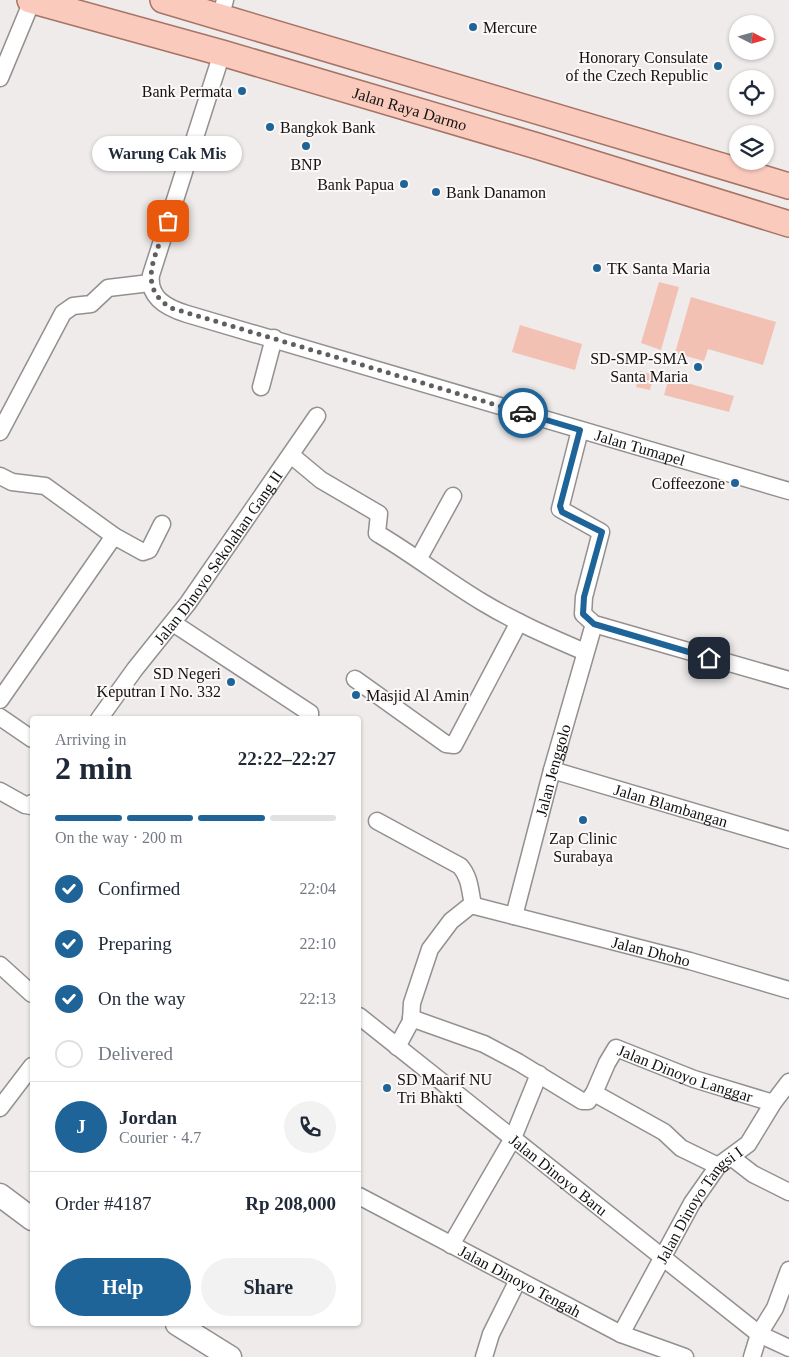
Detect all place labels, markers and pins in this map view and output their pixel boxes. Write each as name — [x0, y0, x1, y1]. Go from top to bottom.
place label: Mercure — [483, 19, 537, 36]
marker: Mercure — [467, 21, 479, 33]
place label: Honorary Consulate of the Czech Republic — [565, 49, 708, 85]
marker: Honorary Consulate of the Czech Republic — [712, 60, 724, 72]
place label: Bank Permata — [142, 83, 232, 100]
marker: Bank Permata — [236, 85, 248, 97]
place label: Bangkok Bank — [280, 119, 376, 137]
marker: Bangkok Bank — [264, 121, 276, 133]
callout: Warung Cak Mis — [93, 136, 243, 171]
marker: BNP — [300, 140, 312, 152]
place label: BNP — [290, 156, 322, 173]
place label: Bank Papua — [317, 176, 394, 194]
marker: Bank Papua — [398, 178, 410, 190]
place label: Bank Danamon — [446, 184, 546, 201]
marker: Bank Danamon — [430, 186, 442, 198]
pin — [147, 200, 189, 242]
place label: TK Santa Maria — [607, 260, 710, 277]
marker: TK Santa Maria — [591, 262, 603, 274]
place label: SD-SMP-SMA Santa Maria — [590, 350, 688, 385]
marker: SD-SMP-SMA Santa Maria — [692, 361, 704, 373]
place label: Coffeezone — [652, 475, 725, 492]
marker: Coffeezone — [729, 477, 741, 489]
pin — [688, 637, 730, 679]
place label: SD Negeri Keputran I No. 332 — [97, 665, 222, 701]
marker: SD Negeri Keputran I No. 332 — [225, 676, 237, 688]
place label: Masjid Al Amin — [366, 687, 469, 705]
marker: Masjid Al Amin — [350, 689, 362, 701]
marker: Zap Clinic Surabaya — [577, 814, 589, 826]
place label: Zap Clinic Surabaya — [549, 830, 617, 866]
place label: SD Maarif NU Tri Bhakti — [397, 1071, 493, 1106]
marker: SD Maarif NU Tri Bhakti — [381, 1082, 393, 1094]

